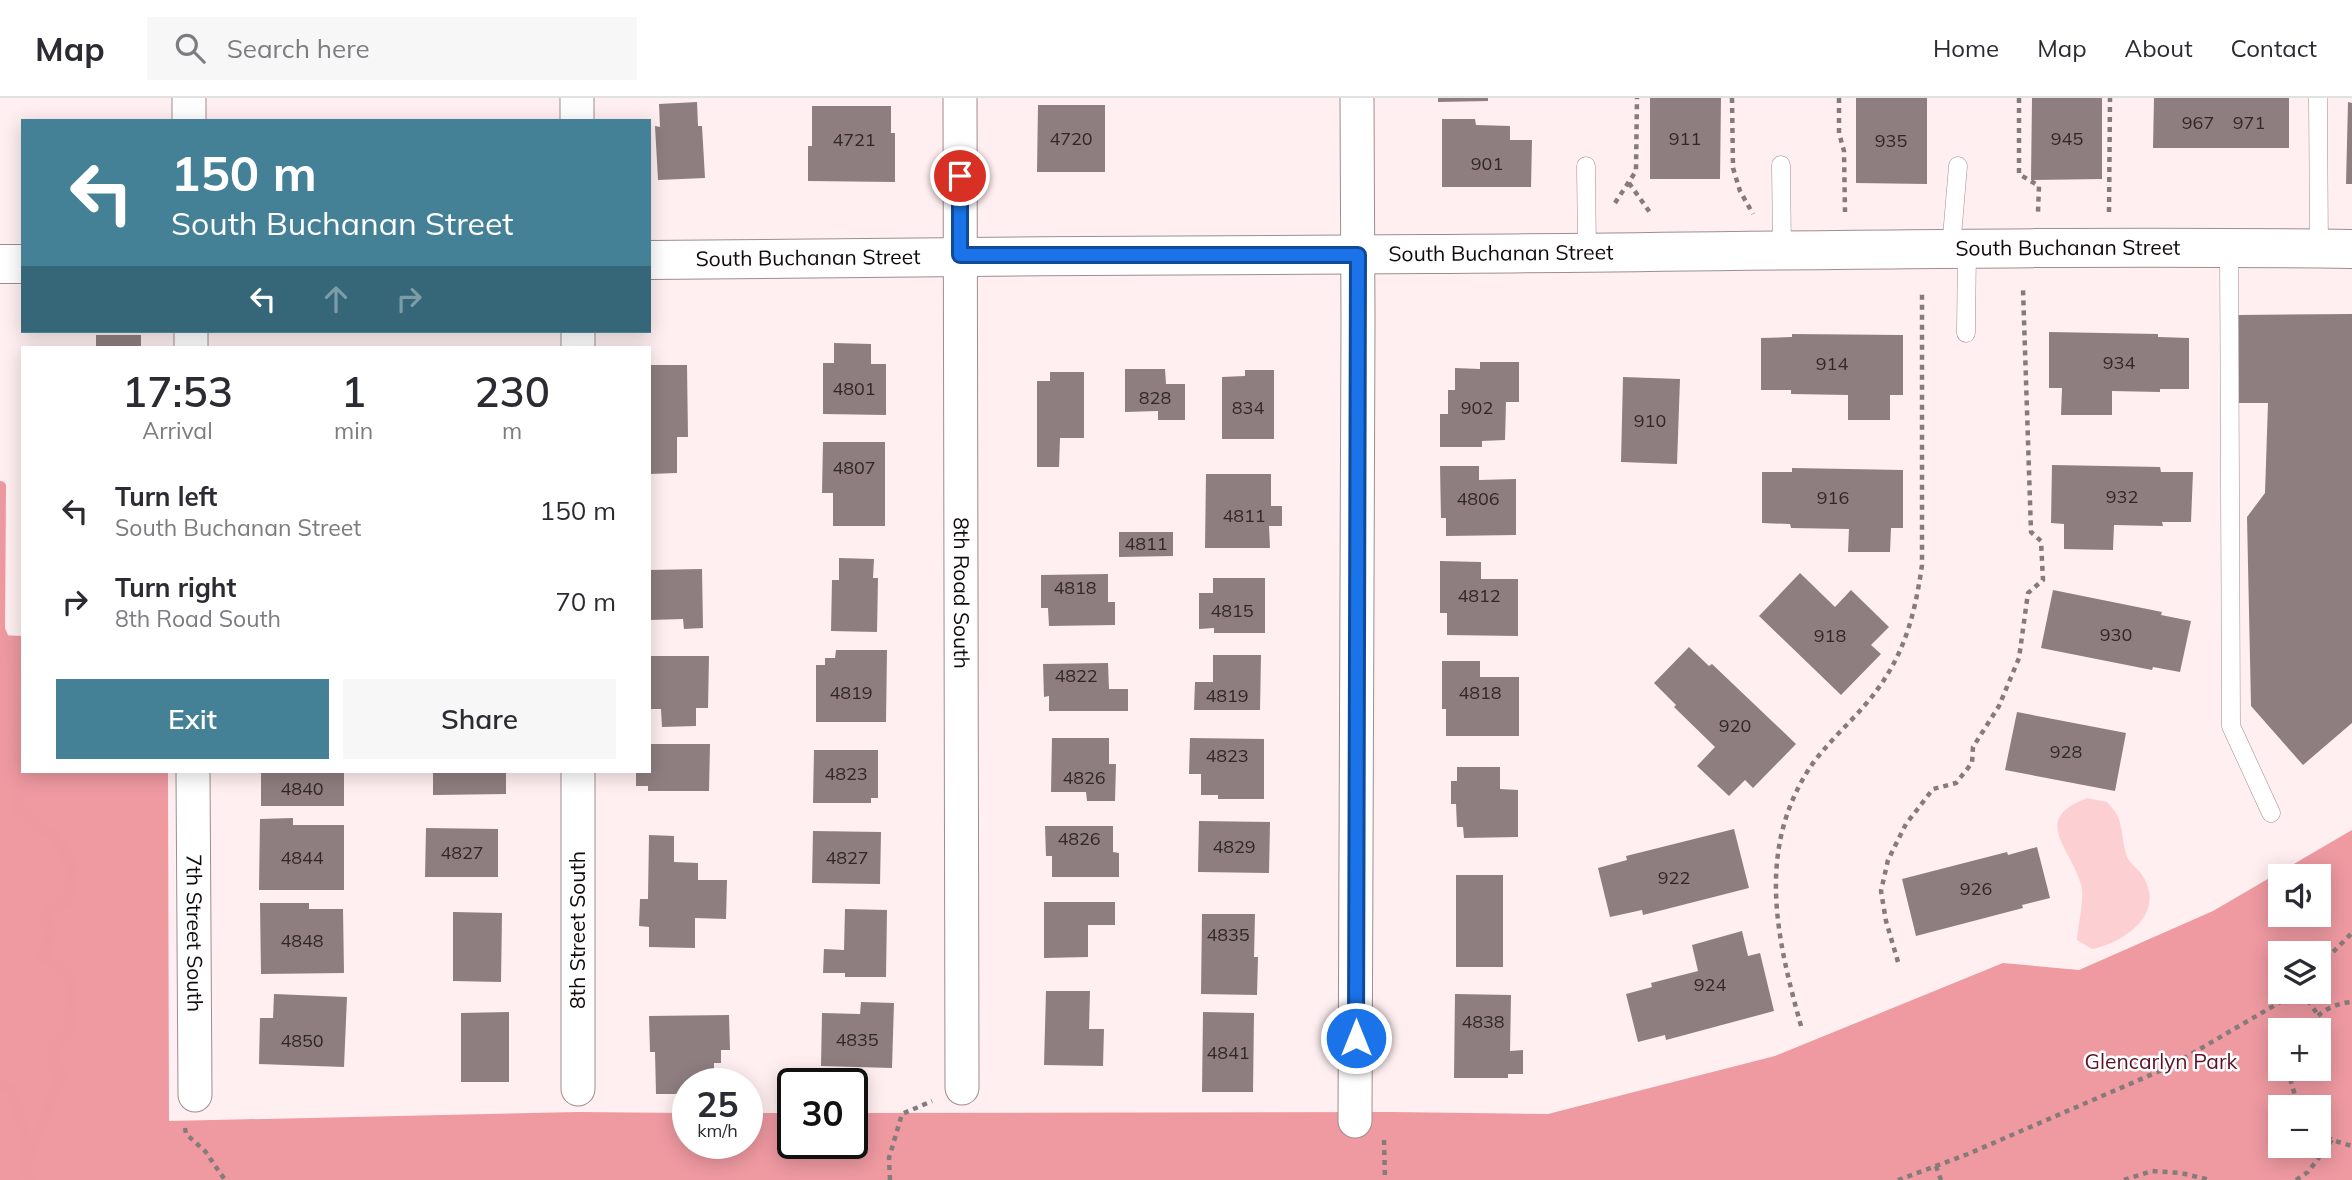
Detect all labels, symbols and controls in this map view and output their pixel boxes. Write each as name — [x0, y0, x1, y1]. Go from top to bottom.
search box — [147, 17, 637, 80]
text: Map — [35, 28, 105, 69]
icon: search — [171, 29, 209, 67]
text: Search here — [227, 32, 370, 65]
text: Home — [1933, 33, 1999, 63]
text: Map — [2037, 33, 2087, 63]
text: About — [2125, 33, 2193, 63]
text: Contact — [2231, 33, 2317, 63]
house number: 967 — [2182, 111, 2214, 134]
house number: 971 — [2233, 111, 2265, 134]
house number: 4720 — [1049, 127, 1093, 150]
house number: 911 — [1669, 127, 1701, 150]
house number: 945 — [2051, 127, 2083, 150]
house number: 4721 — [832, 128, 876, 151]
house number: 935 — [1875, 129, 1907, 152]
text: 150 m — [171, 142, 317, 203]
pin — [930, 146, 990, 206]
icon: left — [56, 147, 147, 238]
house number: 901 — [1471, 152, 1503, 175]
icon: arrive — [941, 157, 979, 195]
text: South Buchanan Street — [171, 203, 514, 243]
street label: South Buchanan Street — [1955, 234, 2180, 261]
street label: South Buchanan Street — [1388, 238, 1614, 266]
street label: South Buchanan Street — [695, 243, 921, 271]
icon: left — [244, 280, 282, 318]
icon: ahead — [317, 280, 355, 318]
icon: right — [390, 280, 428, 318]
house number: 934 — [2103, 351, 2135, 374]
house number: 914 — [1816, 352, 1848, 375]
text: 17:53 — [122, 365, 233, 418]
text: 1 — [341, 365, 366, 418]
text: 230 — [474, 365, 550, 418]
house number: 4801 — [832, 377, 876, 400]
house number: 828 — [1139, 386, 1171, 409]
house number: 834 — [1232, 396, 1264, 419]
house number: 902 — [1461, 396, 1493, 419]
house number: 910 — [1634, 409, 1666, 432]
text: Arrival — [142, 416, 213, 445]
text: min — [334, 416, 373, 445]
text: m — [502, 416, 522, 445]
house number: 4807 — [832, 456, 876, 479]
text: Turn left — [115, 480, 217, 513]
house number: 932 — [2106, 485, 2138, 508]
house number: 916 — [1817, 486, 1849, 509]
house number: 4806 — [1456, 487, 1500, 510]
icon: left — [56, 492, 94, 530]
text: 150 m — [540, 494, 616, 527]
house number: 4811 — [1222, 504, 1266, 527]
text: South Buchanan Street — [115, 513, 361, 542]
street label: 8th Road South — [949, 517, 975, 669]
house number: 4811 — [1124, 532, 1168, 555]
text: Turn right — [115, 571, 236, 604]
house number: 4818 — [1053, 576, 1097, 599]
icon: right — [56, 583, 94, 621]
house number: 4812 — [1457, 584, 1501, 607]
text: 70 m — [555, 585, 616, 618]
house number: 4815 — [1210, 599, 1254, 622]
text: 8th Road South — [115, 604, 281, 633]
house number: 930 — [2100, 623, 2132, 646]
house number: 918 — [1814, 624, 1846, 647]
house number: 4822 — [1054, 664, 1098, 687]
button: Exit — [56, 679, 329, 759]
button: Share — [343, 679, 616, 759]
house number: 4819 — [829, 681, 873, 704]
house number: 4818 — [1458, 681, 1502, 704]
house number: 4819 — [1205, 684, 1249, 707]
house number: 920 — [1719, 714, 1751, 737]
house number: 928 — [2050, 740, 2082, 763]
house number: 4823 — [1205, 744, 1249, 767]
house number: 4823 — [824, 762, 868, 785]
house number: 4826 — [1062, 766, 1106, 789]
house number: 4840 — [280, 777, 324, 800]
house number: 4826 — [1057, 827, 1101, 850]
house number: 4829 — [1212, 835, 1256, 858]
house number: 4827 — [440, 841, 484, 864]
house number: 4844 — [280, 846, 324, 869]
house number: 4827 — [825, 846, 869, 869]
street label: 8th Street South — [564, 851, 590, 1009]
street label: 7th Street South — [182, 854, 208, 1012]
map controls — [2268, 864, 2331, 1158]
button: sound — [2268, 864, 2331, 927]
house number: 922 — [1658, 866, 1690, 889]
house number: 926 — [1960, 877, 1992, 900]
house number: 4835 — [1206, 923, 1250, 946]
house number: 4848 — [280, 929, 324, 952]
button: layers — [2268, 941, 2331, 1004]
house number: 924 — [1694, 973, 1726, 996]
position arrow — [1319, 1001, 1393, 1075]
house number: 4838 — [1461, 1010, 1505, 1033]
button: + — [2268, 1018, 2331, 1081]
house number: 4835 — [835, 1028, 879, 1051]
house number: 4850 — [280, 1029, 324, 1052]
house number: 4841 — [1206, 1041, 1250, 1064]
park label: Glencarlyn Park — [2085, 1048, 2238, 1074]
speed limit sign: 30 — [777, 1068, 868, 1159]
text: 25 — [696, 1082, 739, 1126]
button: − — [2268, 1095, 2331, 1158]
text: km/h — [697, 1119, 738, 1142]

